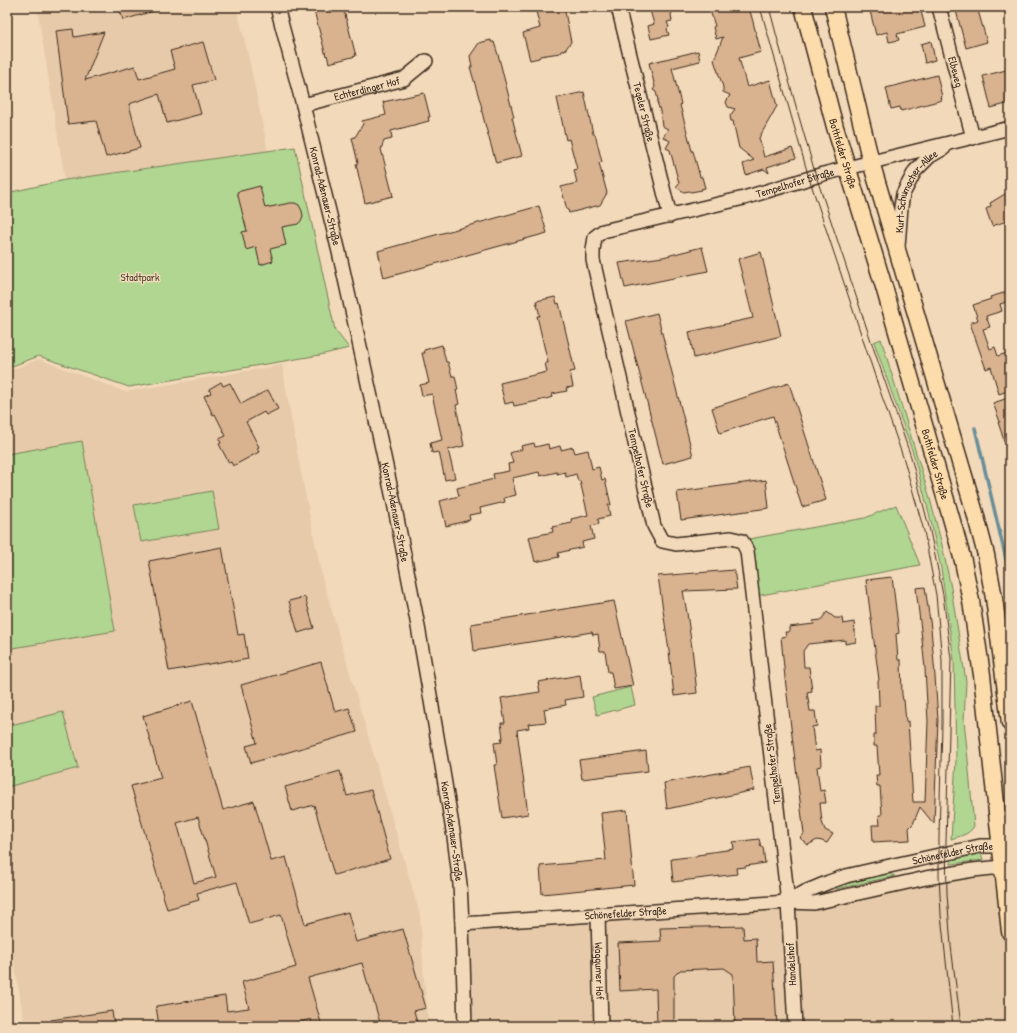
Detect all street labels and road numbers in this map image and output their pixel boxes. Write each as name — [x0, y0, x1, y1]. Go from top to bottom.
street label: Elbeweg — [945, 55, 967, 89]
street label: Echterdinger Hof — [332, 73, 401, 104]
street label: Tegeler Straße — [630, 81, 658, 143]
street label: Bothfelder Straße — [826, 117, 861, 191]
street label: Konrad-Adenauer-Straße — [306, 145, 344, 247]
street label: Kurt-Schumacher-Allee — [892, 146, 940, 233]
street label: Tempelhofer Straße — [754, 164, 836, 201]
street label: Tempelhofer Straße — [625, 427, 657, 510]
street label: Bothfelder Straße — [919, 427, 953, 502]
street label: Konrad-Adenauer-Straße — [378, 461, 412, 564]
street label: Tempelhofer Straße — [760, 722, 784, 805]
street label: Konrad-Adenauer-Straße — [438, 780, 467, 883]
street label: Schönefelder Straße — [911, 839, 994, 868]
street label: Schönefelder Straße — [584, 903, 668, 923]
street label: Waggumer Hof — [592, 942, 607, 1000]
street label: Handelshof — [783, 942, 799, 986]

